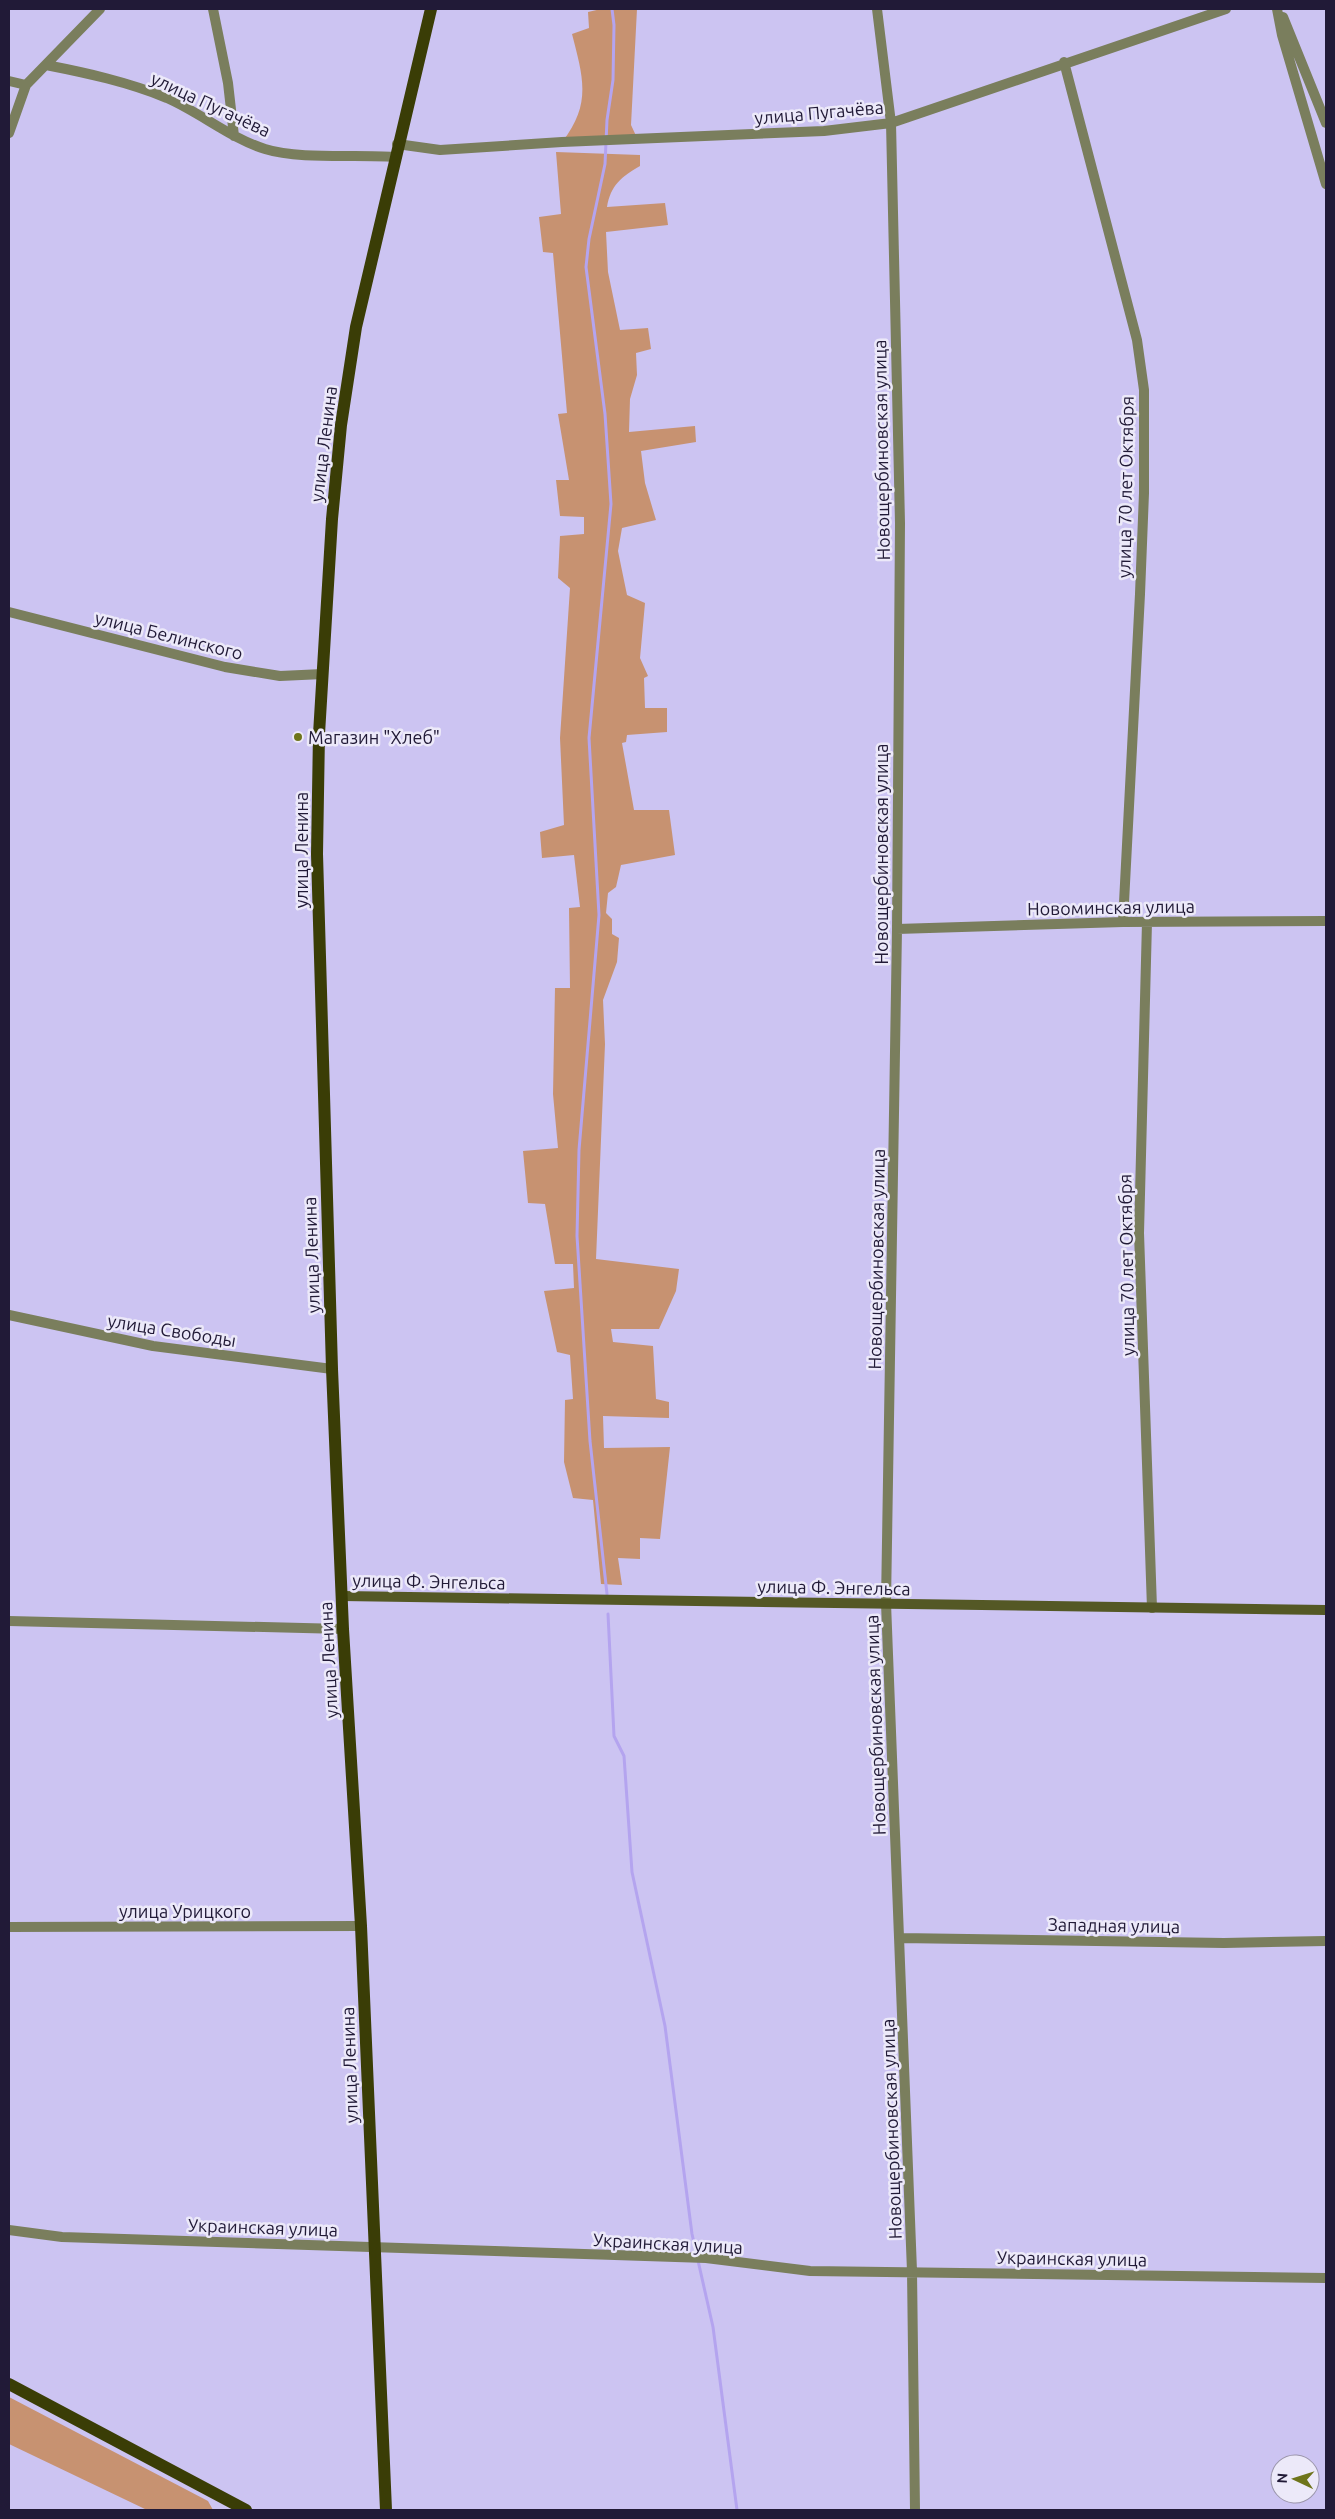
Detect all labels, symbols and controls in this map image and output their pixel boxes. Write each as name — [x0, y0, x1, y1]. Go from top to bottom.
street label: улица Пугачёва — [148, 68, 274, 140]
street label: улица Пугачёва — [754, 96, 884, 128]
street label: Новощербиновская улица — [869, 339, 893, 561]
street label: улица Ленина — [306, 385, 340, 503]
street label: улица 70 лет Октября — [1113, 396, 1137, 578]
street label: улица Белинского — [93, 607, 245, 663]
place label: Магазин "Хлеб" — [308, 727, 440, 747]
marker: Магазин "Хлеб" — [292, 731, 304, 743]
street label: Новощербиновская улица — [871, 744, 891, 964]
street label: улица Ленина — [291, 792, 311, 908]
street label: Новоминская улица — [1027, 896, 1195, 918]
street label: Новощербиновская улица — [864, 1148, 888, 1370]
street label: улица 70 лет Октября — [1114, 1174, 1138, 1356]
street label: улица Ленина — [299, 1196, 323, 1314]
street label: улица Свободы — [106, 1310, 238, 1350]
street label: улица Ф. Энгельса — [352, 1570, 506, 1592]
street label: улица Ф. Энгельса — [757, 1576, 911, 1598]
street label: улица Ленина — [315, 1601, 341, 1719]
street label: Новощербиновская улица — [861, 1614, 889, 1836]
street label: улица Урицкого — [119, 1901, 251, 1921]
street label: Западная улица — [1048, 1914, 1180, 1936]
street label: улица Ленина — [337, 2006, 361, 2124]
street label: Новощербиновская улица — [877, 2018, 905, 2240]
street label: Украинская улица — [188, 2214, 338, 2240]
street label: Украинская улица — [593, 2229, 743, 2257]
street label: Украинская улица — [997, 2247, 1147, 2269]
north arrow — [1270, 2454, 1320, 2504]
text: N — [1274, 2472, 1290, 2484]

